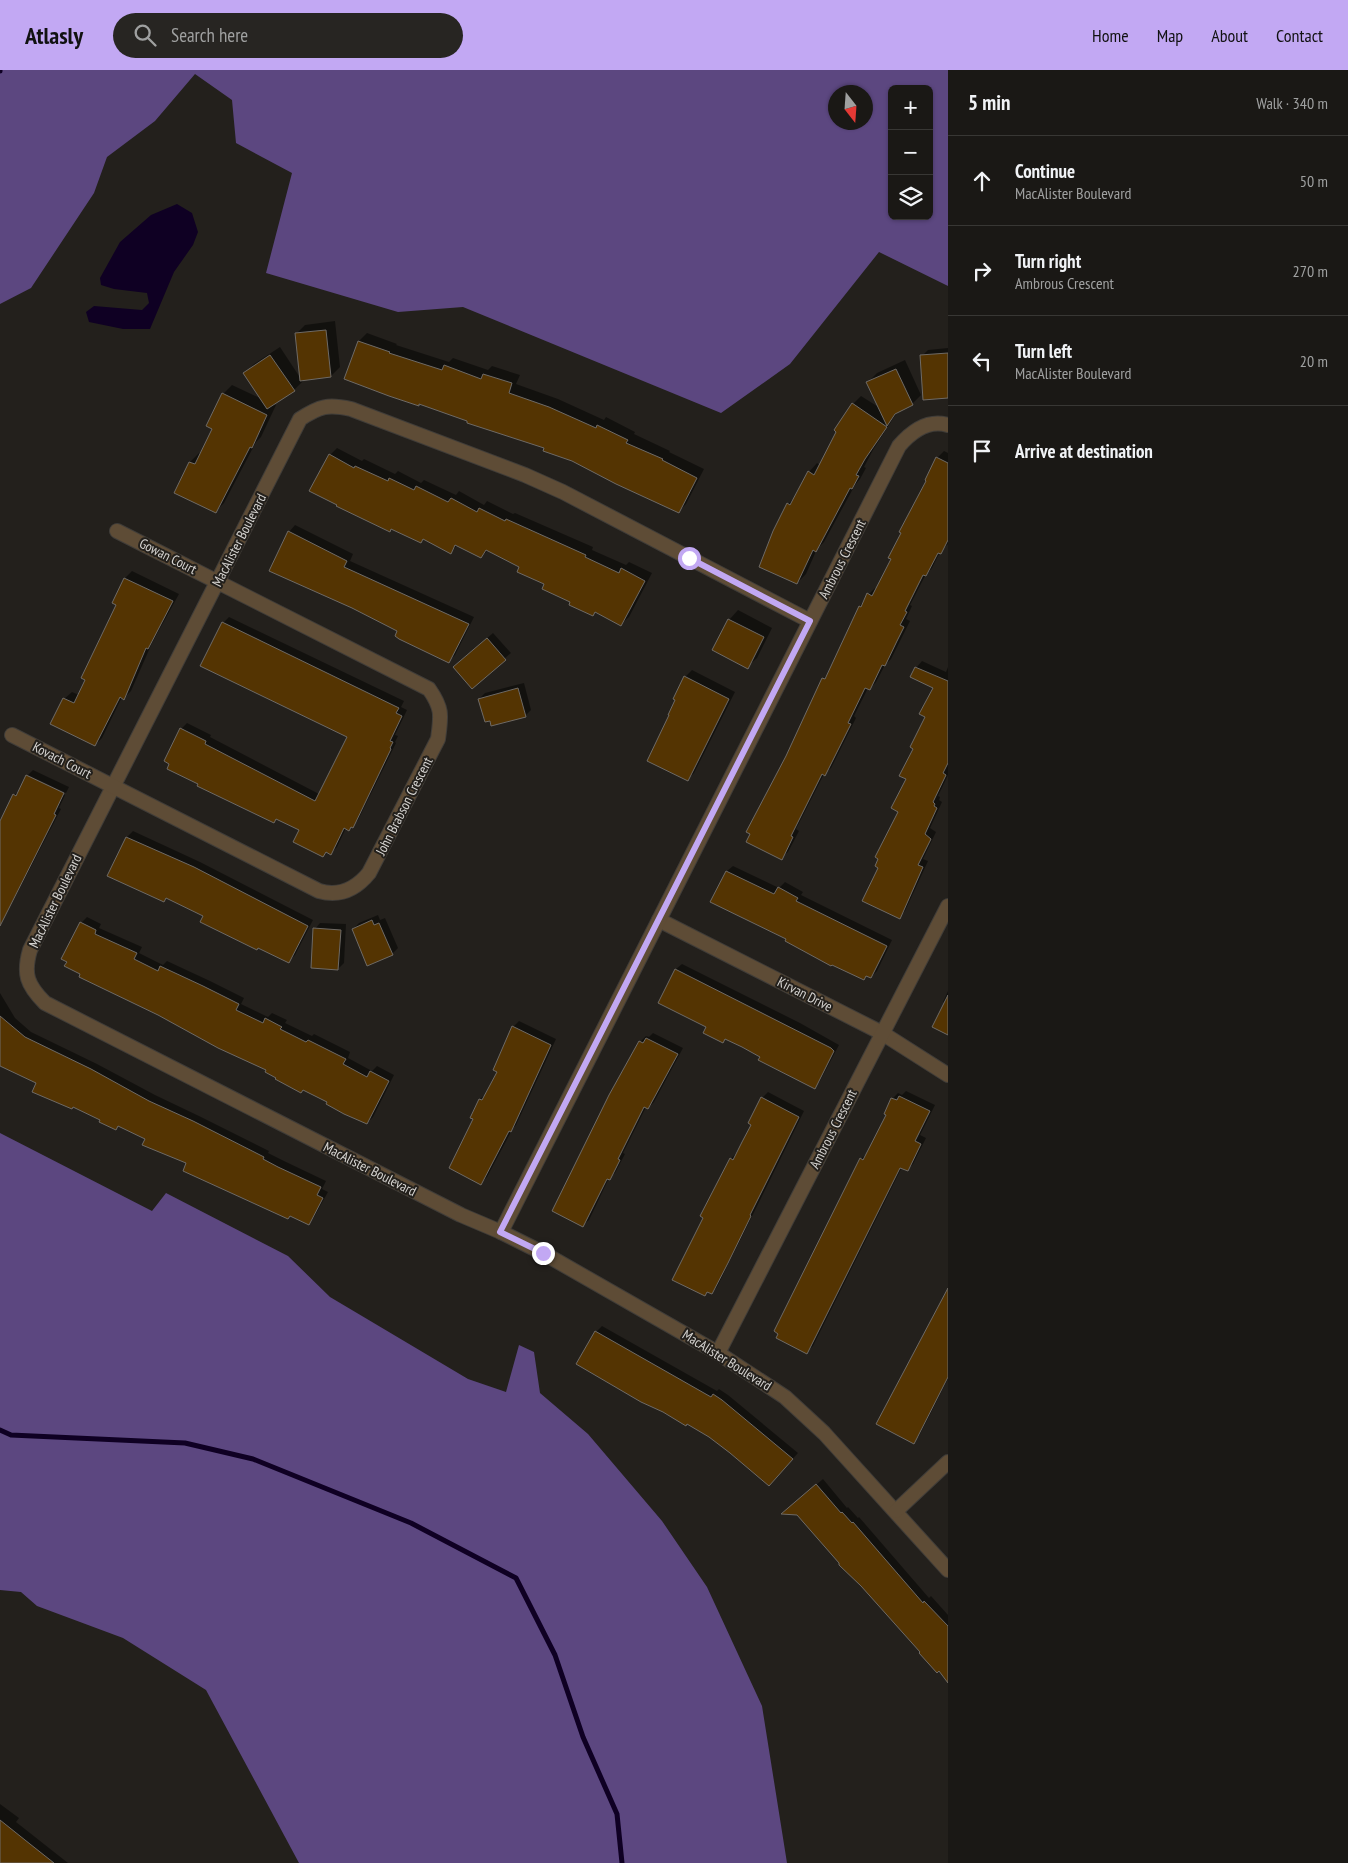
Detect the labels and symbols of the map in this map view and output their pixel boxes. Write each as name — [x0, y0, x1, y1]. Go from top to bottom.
north arrow — [828, 85, 873, 130]
street label: MacAlister Boulevard — [208, 491, 270, 589]
street label: Ambrous Crescent — [814, 516, 870, 602]
street label: Gowan Court — [136, 534, 200, 578]
route start — [678, 547, 701, 570]
street label: Kovach Court — [30, 738, 95, 783]
street label: John Brabson Crescent — [371, 754, 437, 859]
street label: MacAlister Boulevard — [25, 851, 85, 951]
street label: Kirvan Drive — [774, 973, 836, 1016]
street label: Ambrous Crescent — [805, 1086, 861, 1172]
street label: MacAlister Boulevard — [321, 1138, 419, 1200]
route end — [532, 1242, 555, 1265]
street label: MacAlister Boulevard — [679, 1325, 775, 1395]

